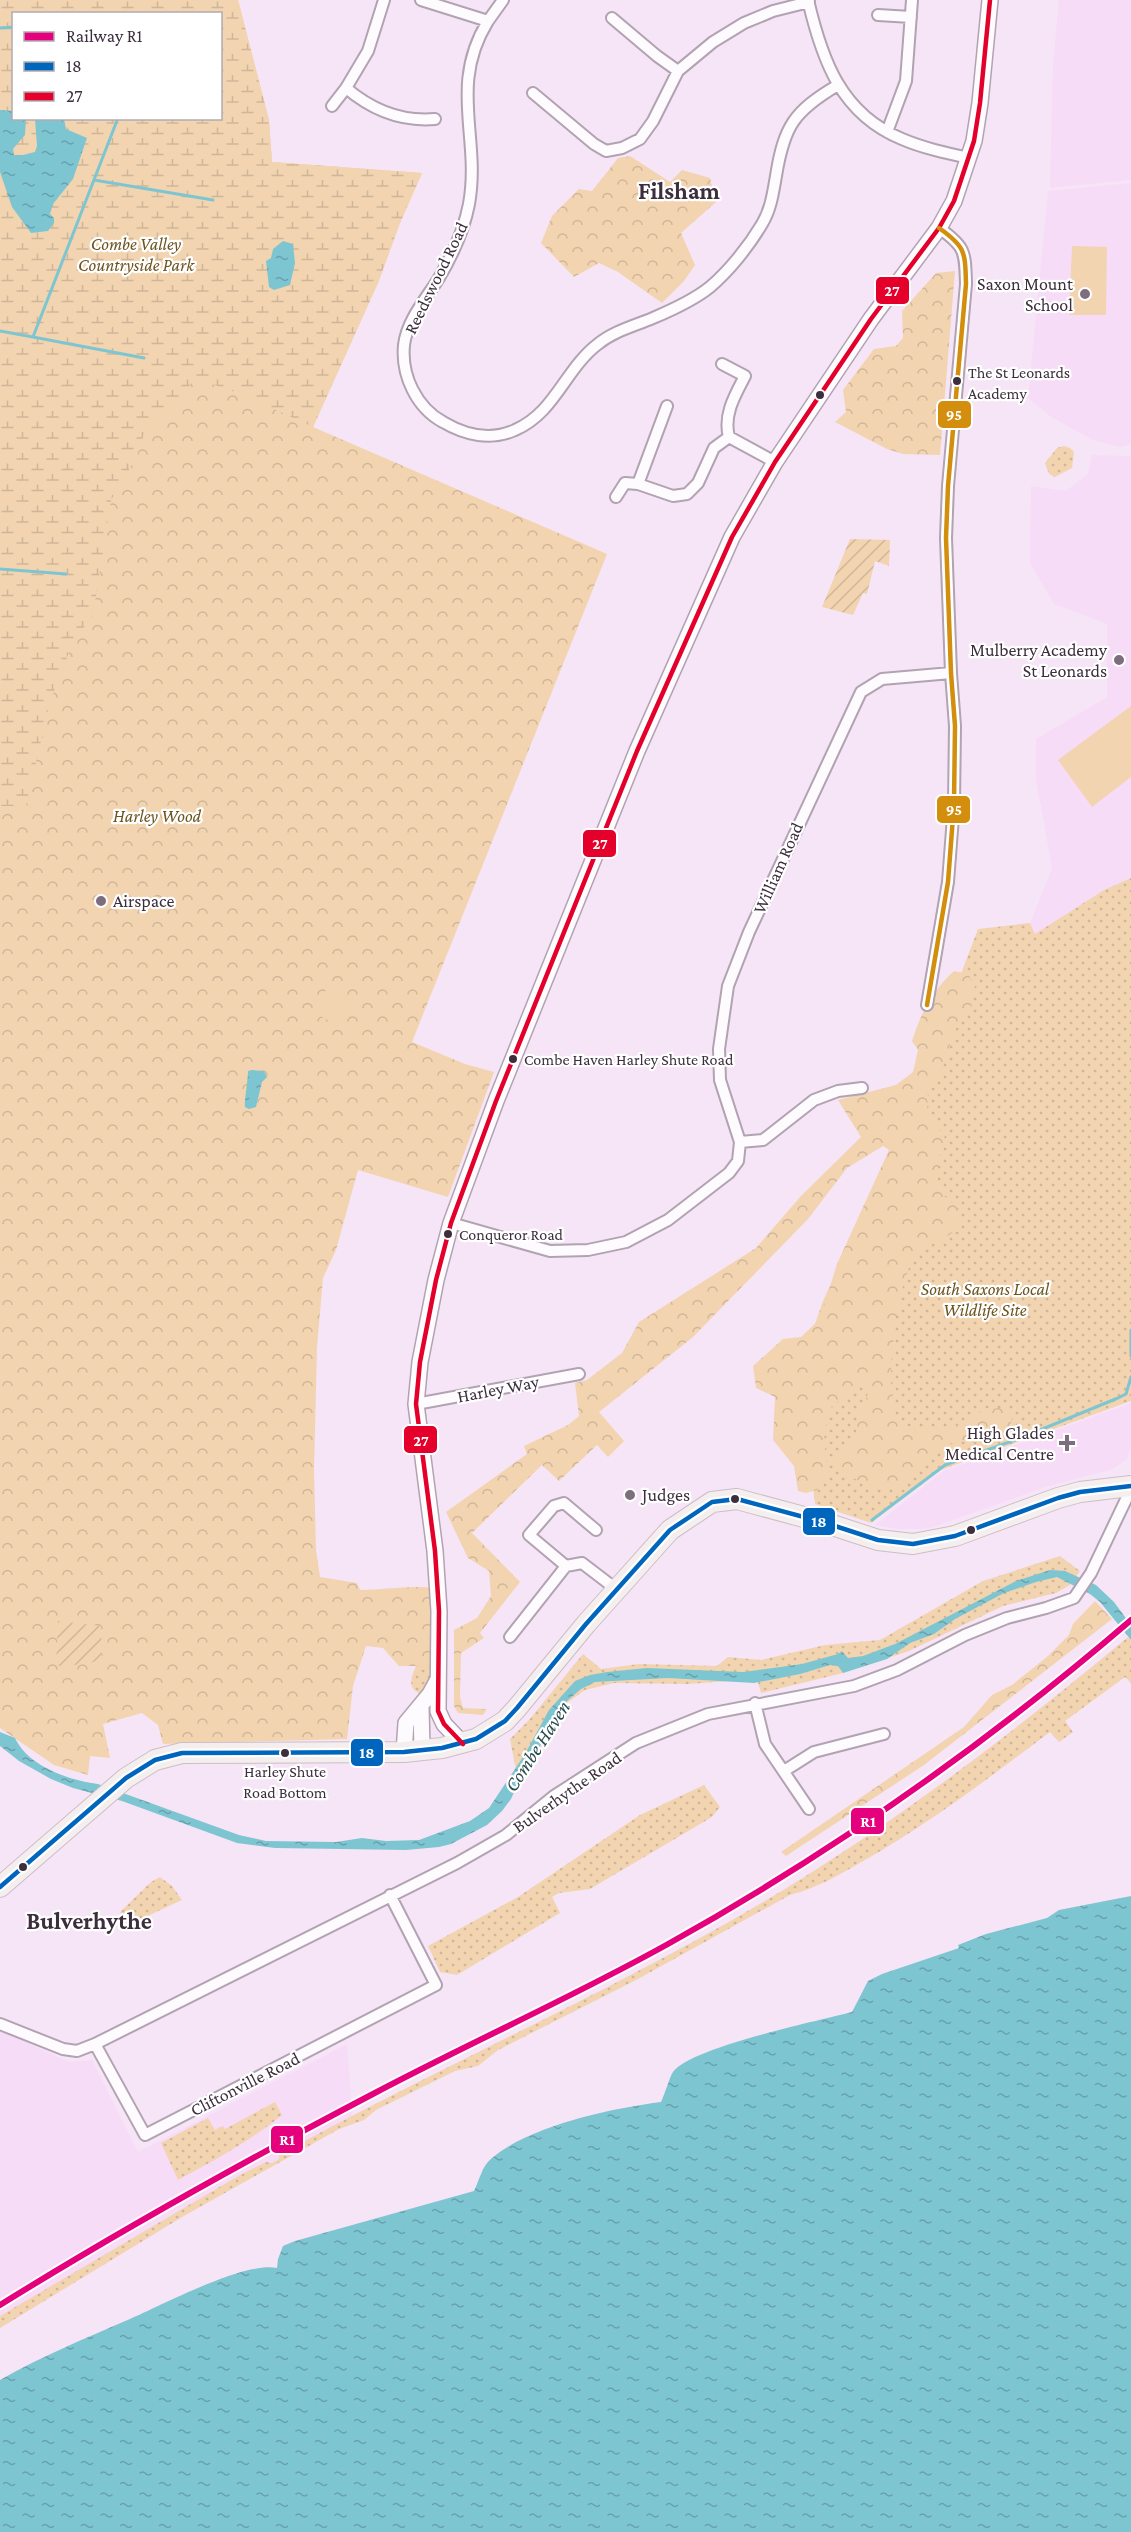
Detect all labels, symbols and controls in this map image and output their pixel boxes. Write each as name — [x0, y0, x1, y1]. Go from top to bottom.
legend — [12, 12, 222, 120]
text: Railway R1 — [66, 26, 143, 46]
text: 18 — [66, 56, 82, 76]
text: 27 — [66, 86, 83, 106]
district label: Filsham — [638, 177, 721, 204]
street label: Reedswood Road — [400, 218, 472, 337]
park label: Combe Valley Countryside Park — [78, 234, 195, 275]
place label: Saxon Mount School — [977, 274, 1074, 315]
line badge: 27 — [875, 276, 910, 305]
text: 27 — [884, 282, 900, 299]
marker: Saxon Mount School — [1078, 287, 1092, 301]
place label: The St Leonards Academy — [968, 364, 1070, 403]
marker: The St Leonards Academy — [951, 375, 963, 387]
unlabelled marker — [814, 389, 826, 401]
line badge: 95 — [937, 400, 972, 429]
text: 95 — [946, 406, 962, 423]
place label: Mulberry Academy St Leonards — [970, 640, 1108, 681]
marker: Mulberry Academy St Leonards — [1112, 653, 1126, 667]
line badge: 95 — [936, 795, 971, 824]
text: 95 — [946, 801, 962, 818]
park label: Harley Wood — [113, 806, 202, 826]
street label: William Road — [749, 819, 807, 917]
line badge: 27 — [582, 829, 617, 858]
text: 27 — [592, 835, 608, 852]
place label: Airspace — [113, 891, 174, 911]
marker: Airspace — [94, 894, 108, 908]
place label: Combe Haven Harley Shute Road — [524, 1051, 734, 1069]
marker: Combe Haven Harley Shute Road — [507, 1053, 519, 1065]
place label: Conqueror Road — [459, 1226, 564, 1244]
marker: Conqueror Road — [442, 1228, 454, 1240]
park label: South Saxons Local Wildlife Site — [921, 1279, 1050, 1320]
street label: Harley Way — [455, 1371, 541, 1407]
place label: High Glades Medical Centre — [945, 1423, 1054, 1464]
line badge: 27 — [403, 1425, 438, 1454]
text: 27 — [413, 1432, 429, 1449]
marker: High Glades Medical Centre — [1058, 1434, 1076, 1452]
place label: Judges — [640, 1485, 690, 1505]
marker: Judges — [623, 1488, 637, 1502]
unlabelled marker — [729, 1493, 741, 1505]
line badge: 18 — [802, 1507, 836, 1536]
text: 18 — [811, 1513, 827, 1530]
unlabelled marker — [965, 1524, 977, 1536]
water label: Combe Haven — [500, 1697, 574, 1795]
line badge: 18 — [350, 1738, 384, 1767]
text: 18 — [359, 1744, 375, 1761]
marker: Harley Shute Road Bottom — [279, 1747, 291, 1759]
street label: Bulverhythe Road — [509, 1747, 626, 1837]
place label: Harley Shute Road Bottom — [243, 1763, 327, 1801]
line badge: R1 — [850, 1807, 885, 1835]
text: R1 — [860, 1813, 876, 1830]
unlabelled marker — [17, 1861, 29, 1873]
district label: Bulverhythe — [26, 1907, 152, 1934]
street label: Cliftonville Road — [187, 2048, 303, 2120]
line badge: R1 — [270, 2125, 304, 2154]
text: R1 — [279, 2131, 295, 2148]

